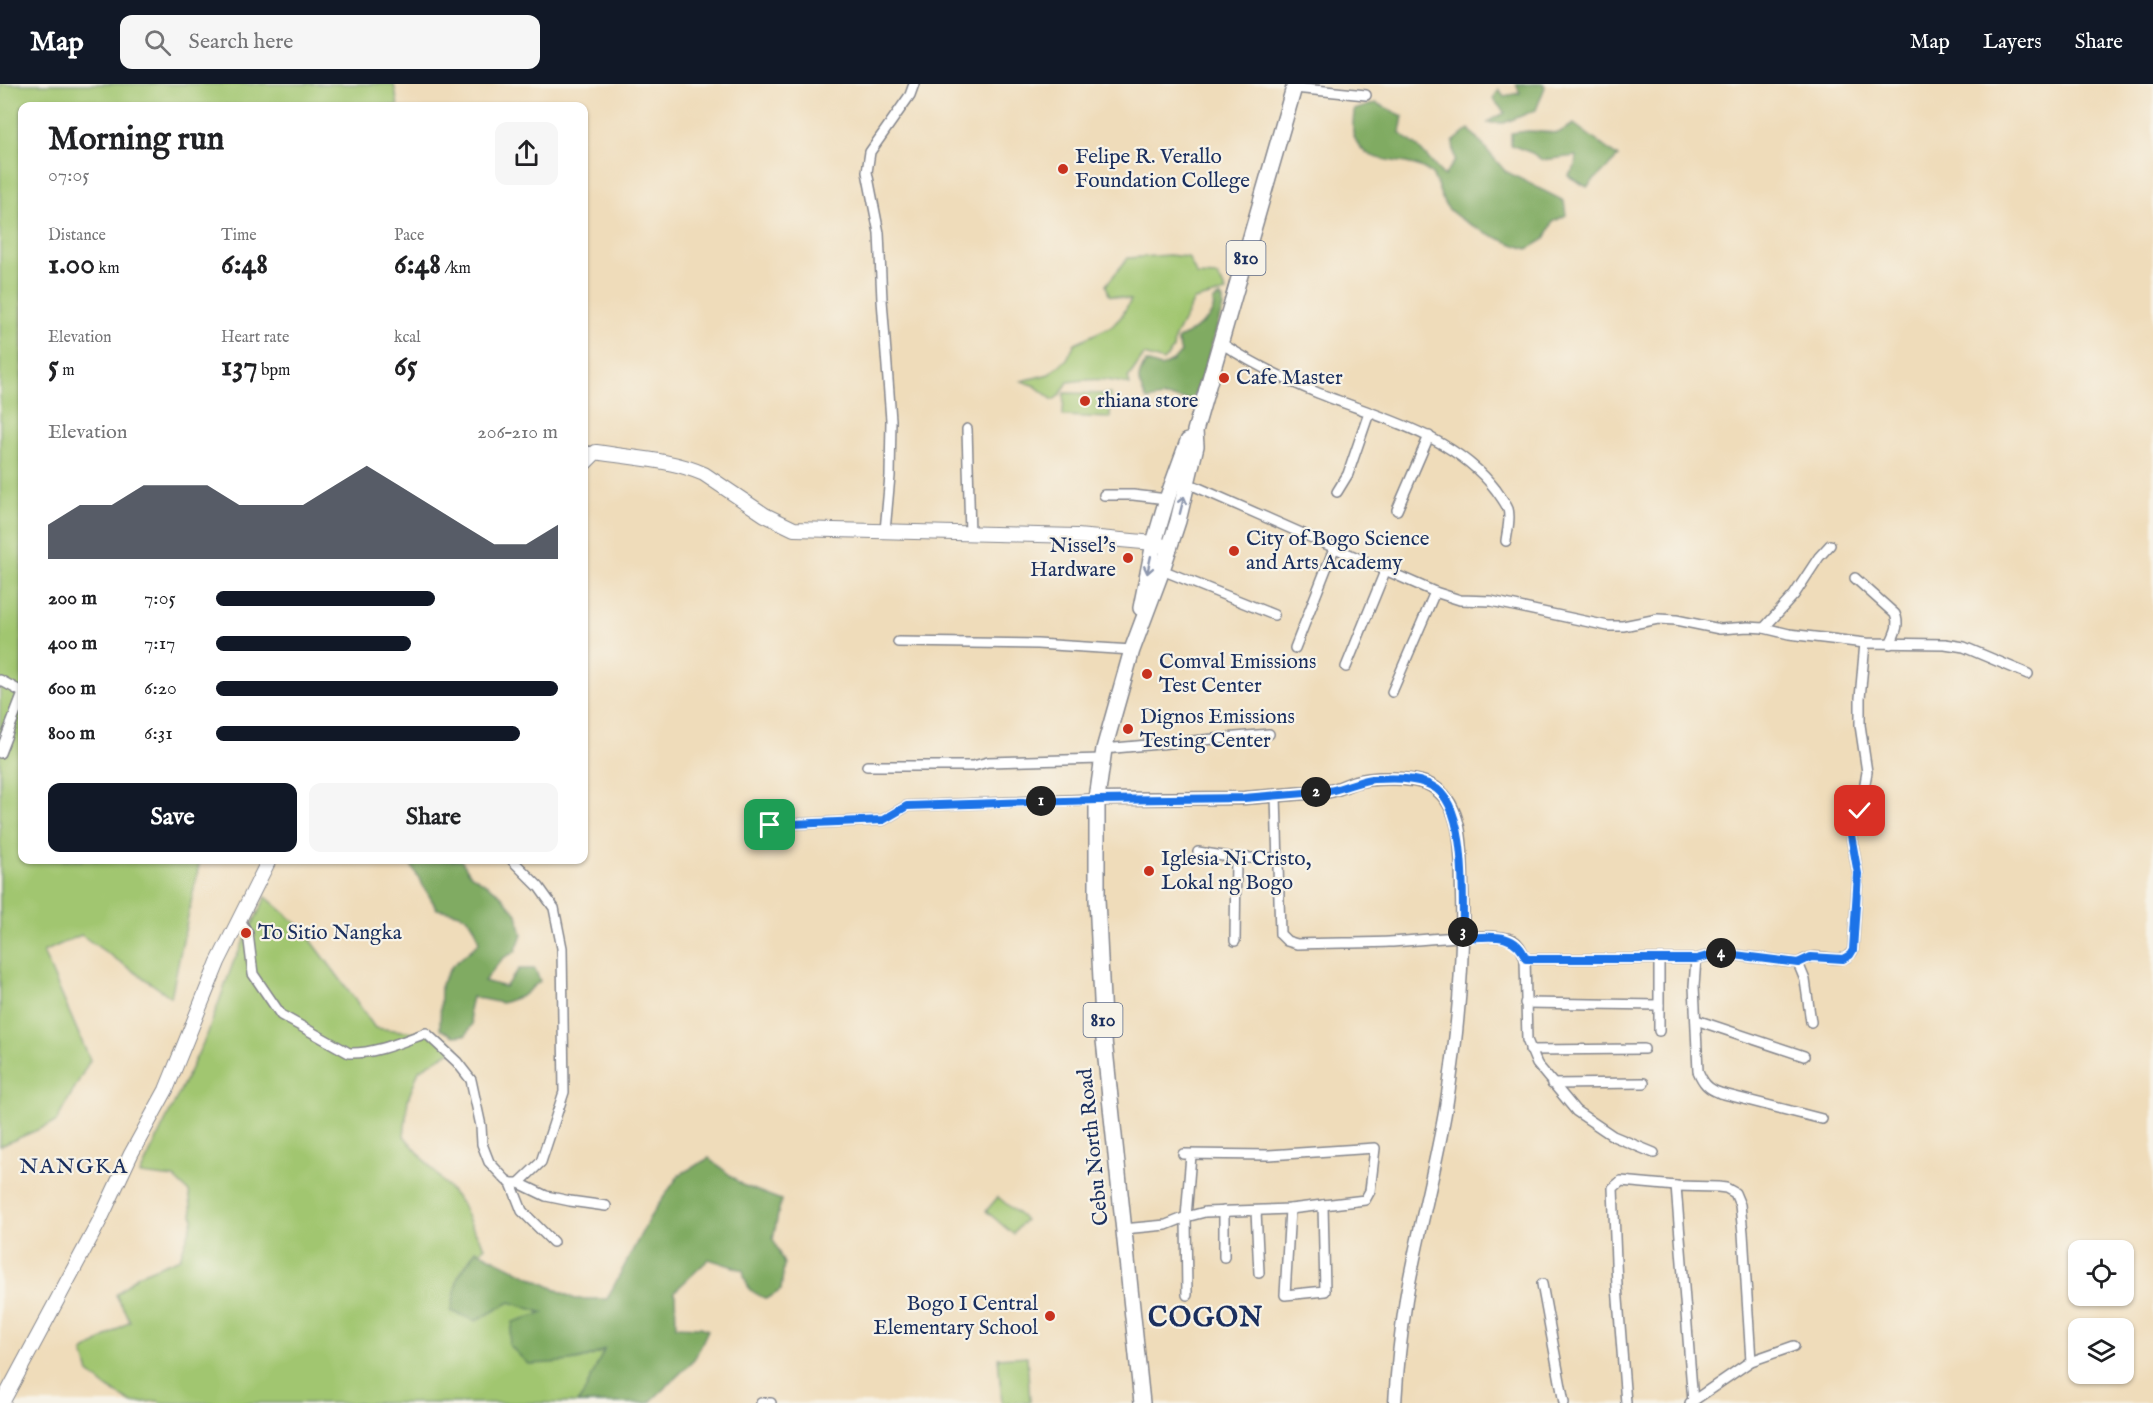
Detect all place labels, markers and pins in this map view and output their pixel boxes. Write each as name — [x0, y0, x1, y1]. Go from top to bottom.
place label: Felipe R. Verallo Foundation College — [1075, 144, 1250, 195]
marker: Felipe R. Verallo Foundation College — [1056, 162, 1070, 176]
place label: Cafe Master — [1236, 365, 1343, 392]
marker: Cafe Master — [1217, 371, 1231, 385]
place label: rhiana store — [1097, 388, 1199, 415]
marker: rhiana store — [1078, 394, 1092, 408]
place label: City of Bogo Science and Arts Academy — [1246, 526, 1430, 577]
place label: Nissel's Hardware — [1030, 533, 1116, 584]
marker: City of Bogo Science and Arts Academy — [1227, 544, 1241, 558]
marker: Nissel's Hardware — [1121, 551, 1135, 565]
place label: Comval Emissions Test Center — [1159, 649, 1316, 700]
marker: Comval Emissions Test Center — [1140, 667, 1154, 681]
place label: Dignos Emissions Testing Center — [1140, 704, 1295, 755]
marker: Dignos Emissions Testing Center — [1121, 722, 1135, 736]
pin: 2 — [1301, 777, 1331, 807]
pin — [1834, 785, 1885, 836]
pin: 1 — [1026, 786, 1056, 816]
pin — [744, 799, 795, 850]
place label: Iglesia Ni Cristo, Lokal ng Bogo — [1161, 846, 1311, 897]
marker: Iglesia Ni Cristo, Lokal ng Bogo — [1142, 864, 1156, 878]
pin: 3 — [1448, 917, 1478, 947]
place label: To Sitio Nangka — [258, 920, 403, 947]
marker: To Sitio Nangka — [239, 926, 253, 940]
pin: 4 — [1706, 938, 1736, 968]
place label: Bogo I Central Elementary School — [873, 1291, 1038, 1342]
marker: Bogo I Central Elementary School — [1043, 1309, 1057, 1323]

